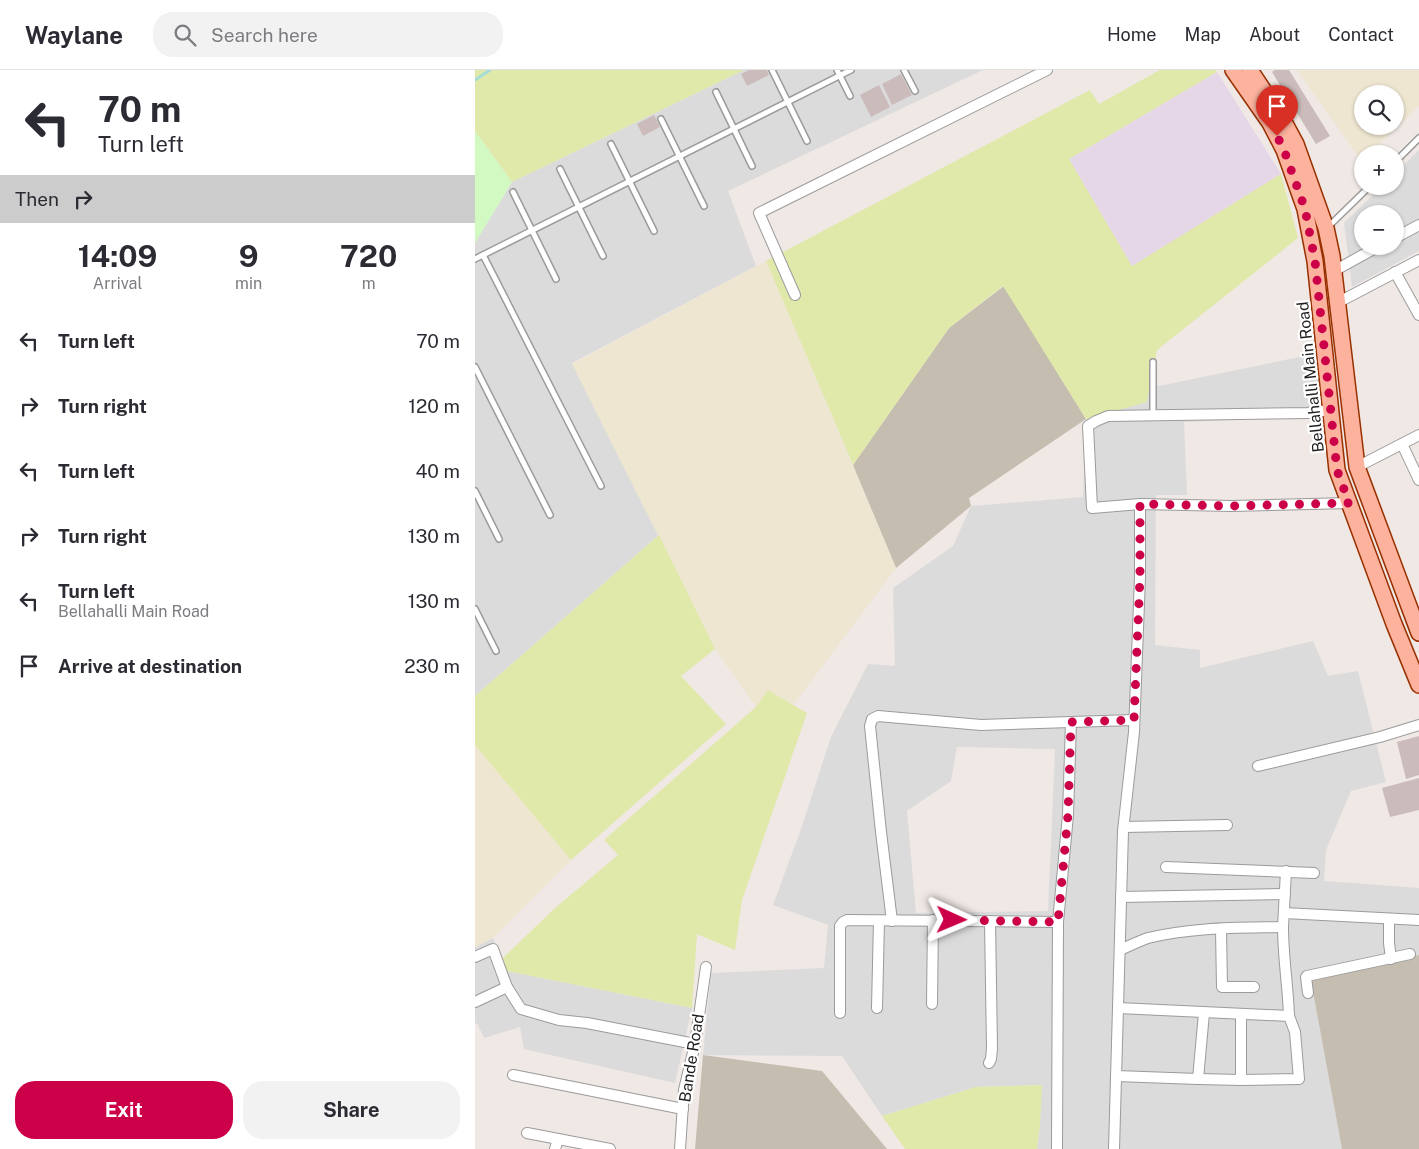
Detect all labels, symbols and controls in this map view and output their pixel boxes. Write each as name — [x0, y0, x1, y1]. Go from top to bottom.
search box — [153, 12, 503, 57]
text: Waylane — [25, 21, 123, 49]
icon: search — [171, 21, 199, 49]
text: Search here — [211, 24, 318, 46]
text: Home — [1107, 24, 1157, 45]
text: Map — [1185, 24, 1221, 45]
text: About — [1249, 24, 1300, 45]
text: Contact — [1328, 24, 1394, 45]
pin — [1256, 85, 1298, 136]
map controls — [1354, 85, 1404, 255]
button: search — [1354, 85, 1404, 135]
text: 70 m — [98, 89, 181, 130]
icon: left — [15, 90, 80, 155]
icon: arrive — [1263, 92, 1291, 120]
text: Turn left — [98, 131, 184, 157]
button: + — [1354, 145, 1404, 195]
icon: right — [69, 185, 97, 213]
text: Then — [15, 188, 59, 210]
button: − — [1354, 205, 1404, 255]
text: 14:09 — [78, 238, 157, 274]
text: 9 — [239, 238, 259, 274]
text: 720 — [340, 238, 397, 274]
text: Arrival — [93, 274, 142, 293]
text: min — [235, 274, 262, 293]
text: m — [362, 274, 376, 293]
street label: Bellahalli Main Road — [1293, 301, 1328, 453]
icon: left — [15, 327, 43, 355]
text: Turn left — [58, 330, 135, 352]
text: 70 m — [416, 330, 460, 352]
icon: right — [15, 392, 43, 420]
text: Turn right — [58, 395, 147, 417]
text: 120 m — [408, 395, 460, 417]
icon: left — [15, 457, 43, 485]
text: Turn left — [58, 460, 135, 482]
text: 40 m — [415, 460, 460, 482]
icon: right — [15, 522, 43, 550]
text: Turn right — [58, 525, 147, 547]
text: 130 m — [408, 525, 460, 547]
text: Turn left — [58, 580, 135, 602]
icon: left — [15, 587, 43, 615]
text: 130 m — [408, 590, 460, 612]
text: Bellahalli Main Road — [58, 602, 209, 621]
icon: arrive — [15, 652, 43, 680]
text: Arrive at destination — [58, 655, 242, 677]
text: 230 m — [404, 655, 460, 677]
position arrow — [925, 893, 977, 945]
street label: Bande Road — [675, 1013, 708, 1104]
button: Exit — [15, 1081, 233, 1139]
button: Share — [243, 1081, 460, 1139]

